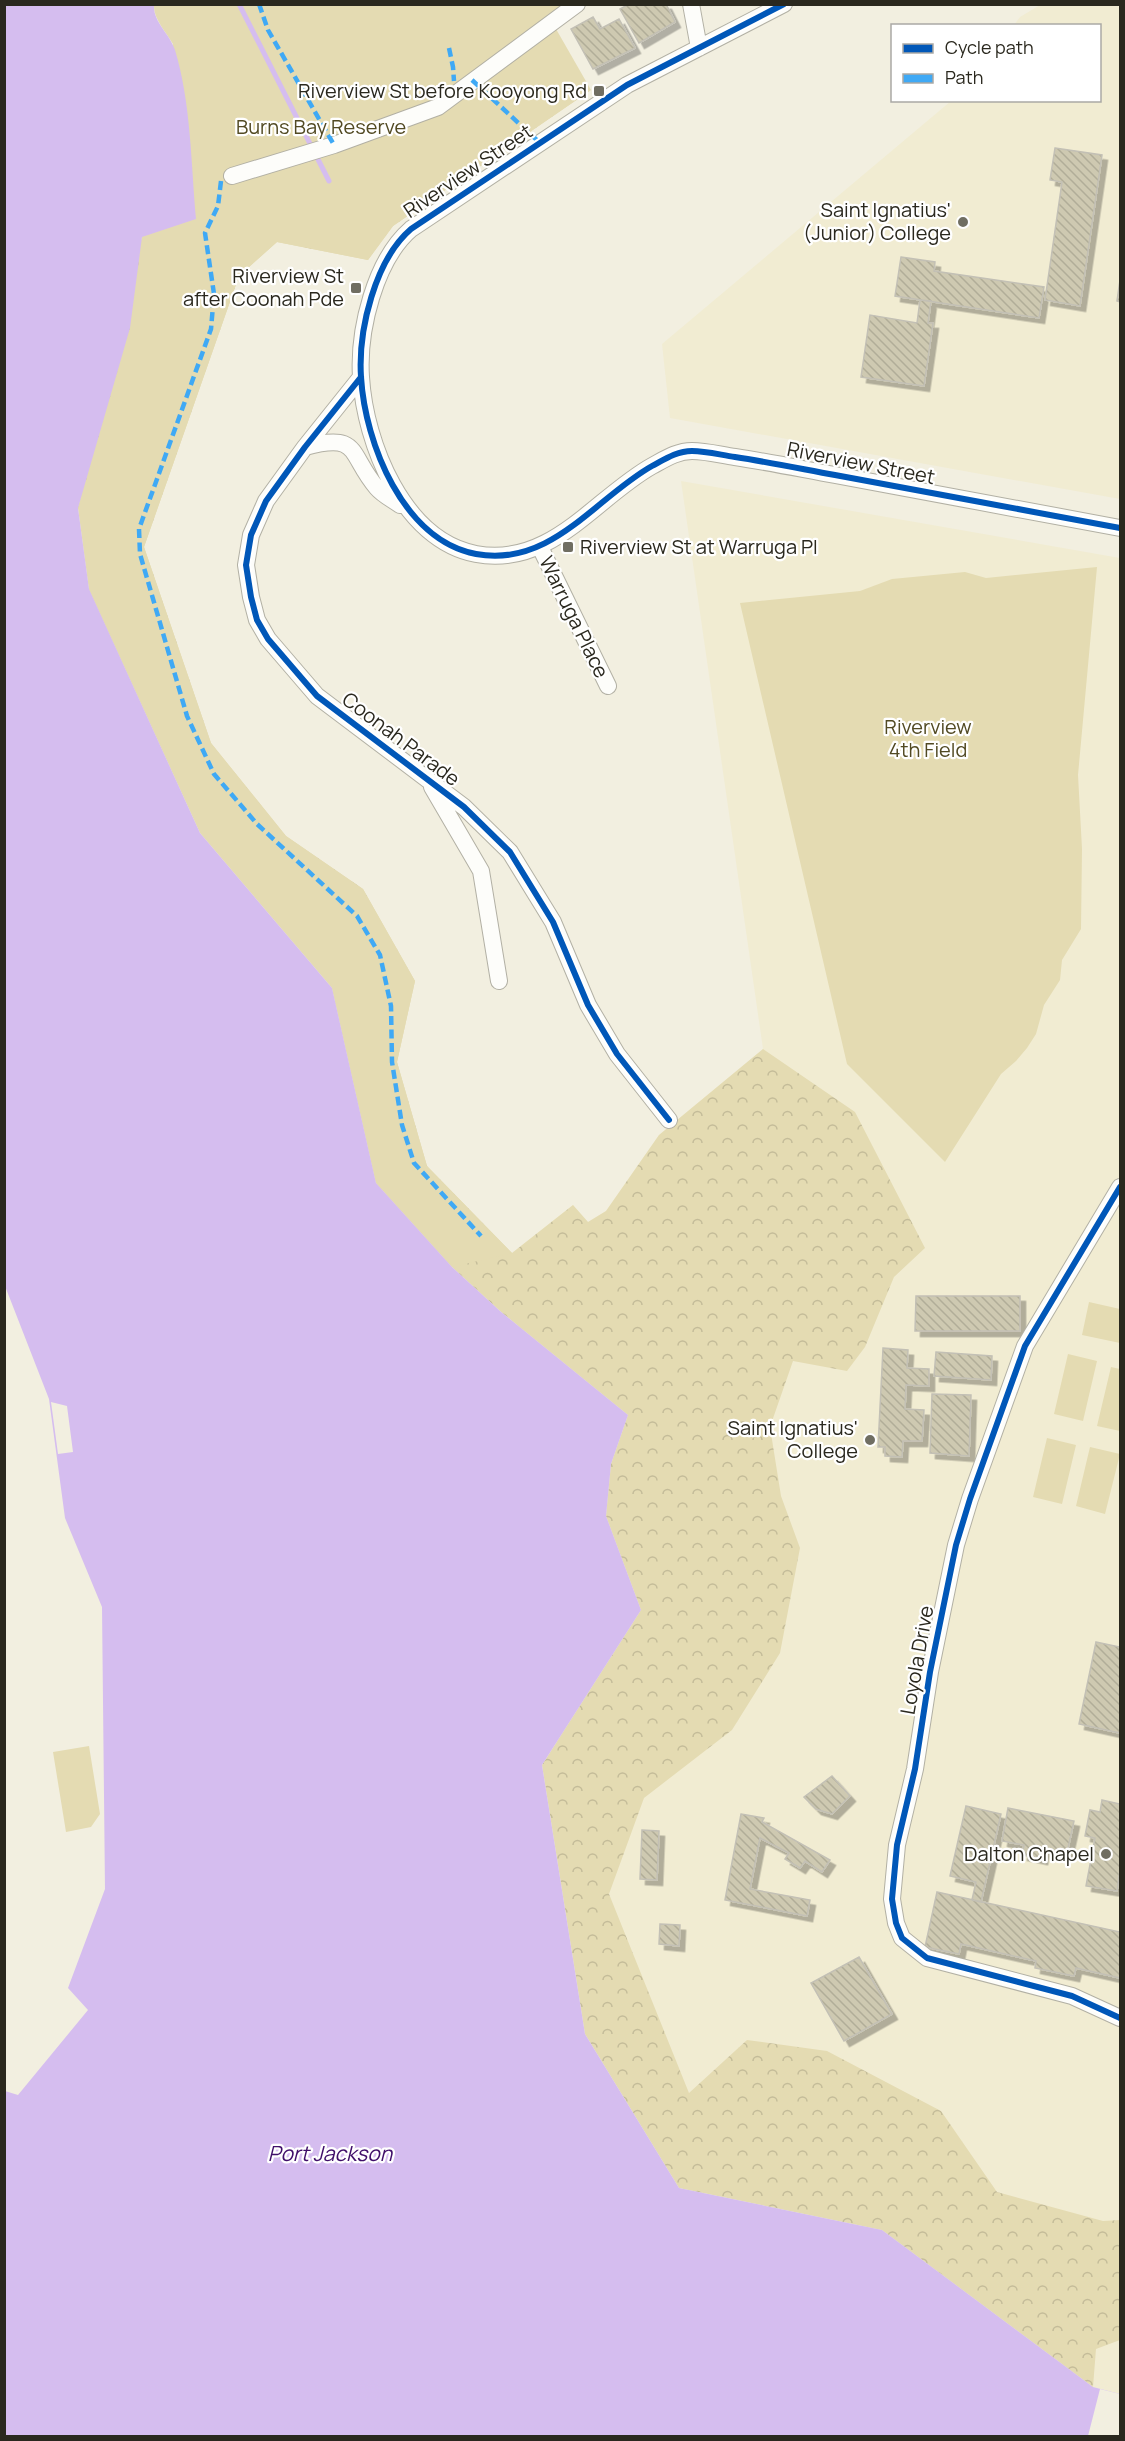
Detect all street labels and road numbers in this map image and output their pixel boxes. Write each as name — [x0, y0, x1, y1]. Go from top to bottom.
street label: Riverview Street — [398, 117, 538, 224]
street label: Riverview Street — [785, 435, 937, 490]
street label: Warruga Place — [533, 551, 616, 682]
street label: Coonah Parade — [337, 685, 466, 792]
street label: Loyola Drive — [894, 1603, 939, 1717]

